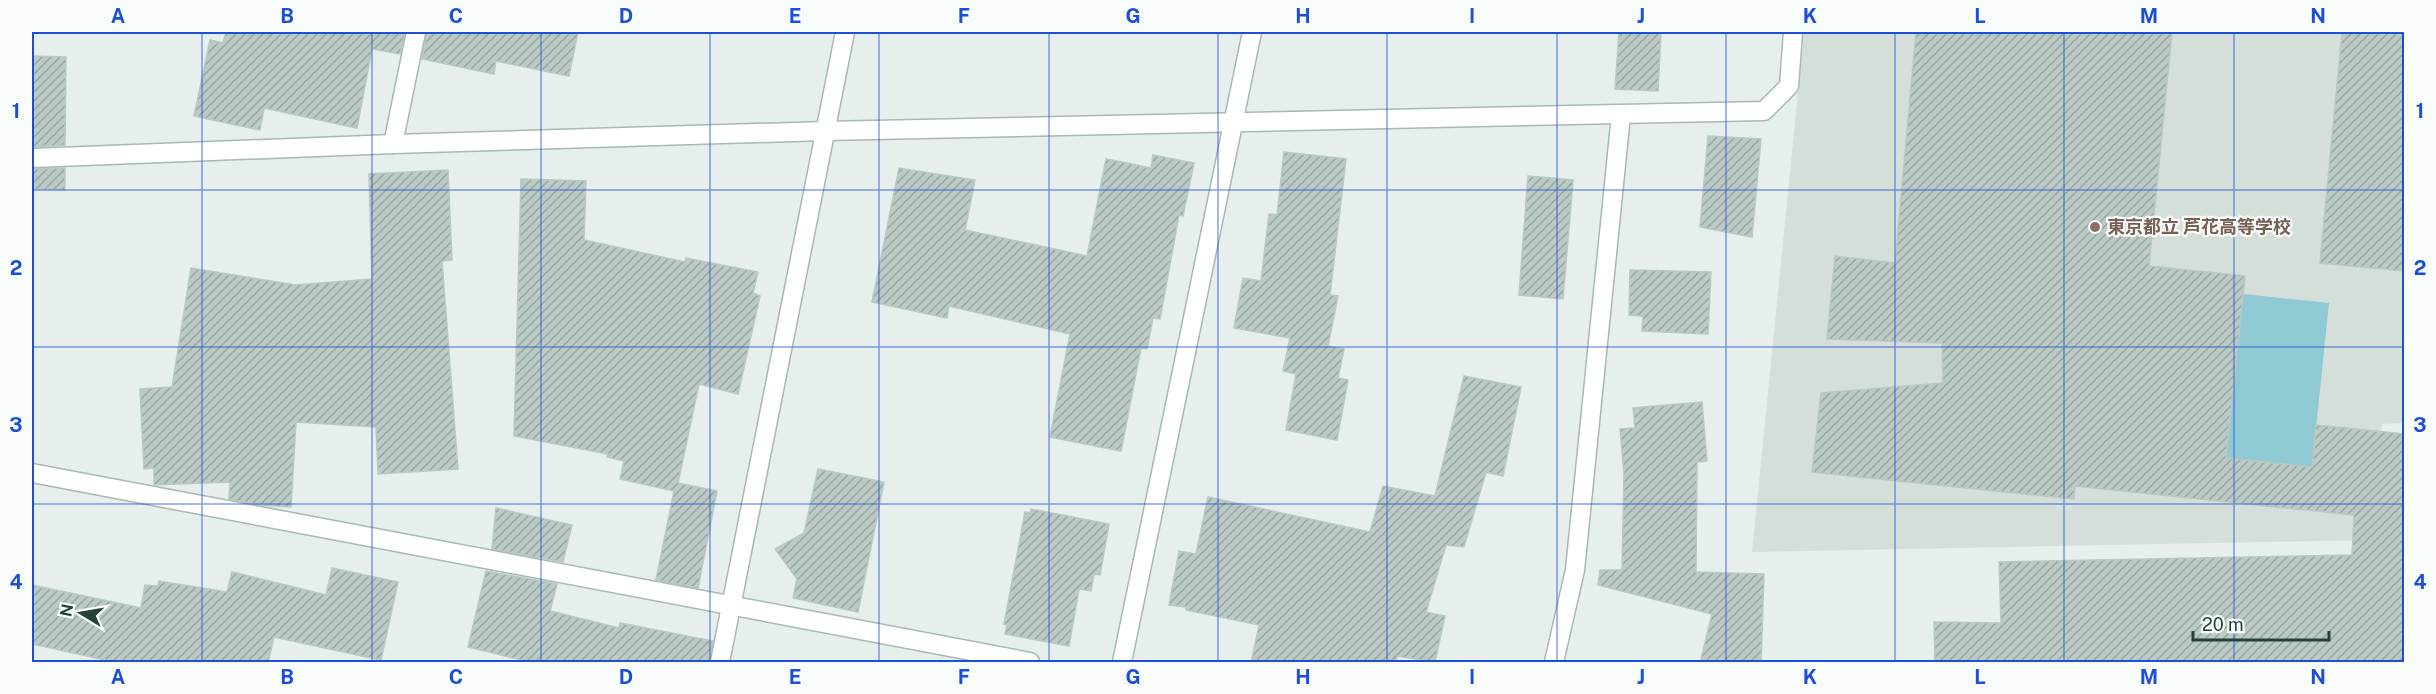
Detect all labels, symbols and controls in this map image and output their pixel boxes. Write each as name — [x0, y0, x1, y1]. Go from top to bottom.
text: A — [111, 4, 125, 28]
text: B — [280, 4, 294, 28]
text: C — [449, 4, 463, 28]
text: D — [619, 4, 633, 28]
text: E — [789, 4, 801, 28]
text: F — [958, 4, 970, 28]
text: G — [1125, 4, 1141, 28]
text: H — [1295, 4, 1311, 28]
text: I — [1469, 4, 1475, 28]
text: J — [1637, 4, 1645, 28]
text: K — [1803, 4, 1817, 28]
text: L — [1974, 4, 1986, 28]
text: M — [2140, 4, 2158, 28]
text: N — [2310, 4, 2326, 28]
text: 1 — [12, 99, 20, 123]
text: 1 — [2416, 99, 2424, 123]
place label: 東京都立 芦花高等学校 — [2107, 216, 2291, 237]
marker: 東京都立 芦花高等学校 — [2088, 220, 2102, 234]
text: 2 — [10, 256, 22, 280]
text: 2 — [2414, 256, 2426, 280]
text: 3 — [9, 413, 23, 437]
text: 3 — [2413, 413, 2427, 437]
text: 4 — [9, 570, 23, 594]
text: 4 — [2413, 570, 2427, 594]
north arrow — [51, 583, 111, 643]
text: N — [56, 602, 77, 618]
scale bar — [2193, 604, 2330, 642]
text: 20 m — [2202, 614, 2244, 635]
text: A — [111, 665, 125, 689]
text: B — [280, 665, 294, 689]
text: C — [449, 665, 463, 689]
text: D — [619, 665, 633, 689]
text: E — [789, 665, 801, 689]
text: F — [958, 665, 970, 689]
text: G — [1125, 665, 1141, 689]
text: H — [1295, 665, 1311, 689]
text: I — [1469, 665, 1475, 689]
text: J — [1637, 665, 1645, 689]
text: K — [1803, 665, 1817, 689]
text: L — [1974, 665, 1986, 689]
text: M — [2140, 665, 2158, 689]
text: N — [2310, 665, 2326, 689]

